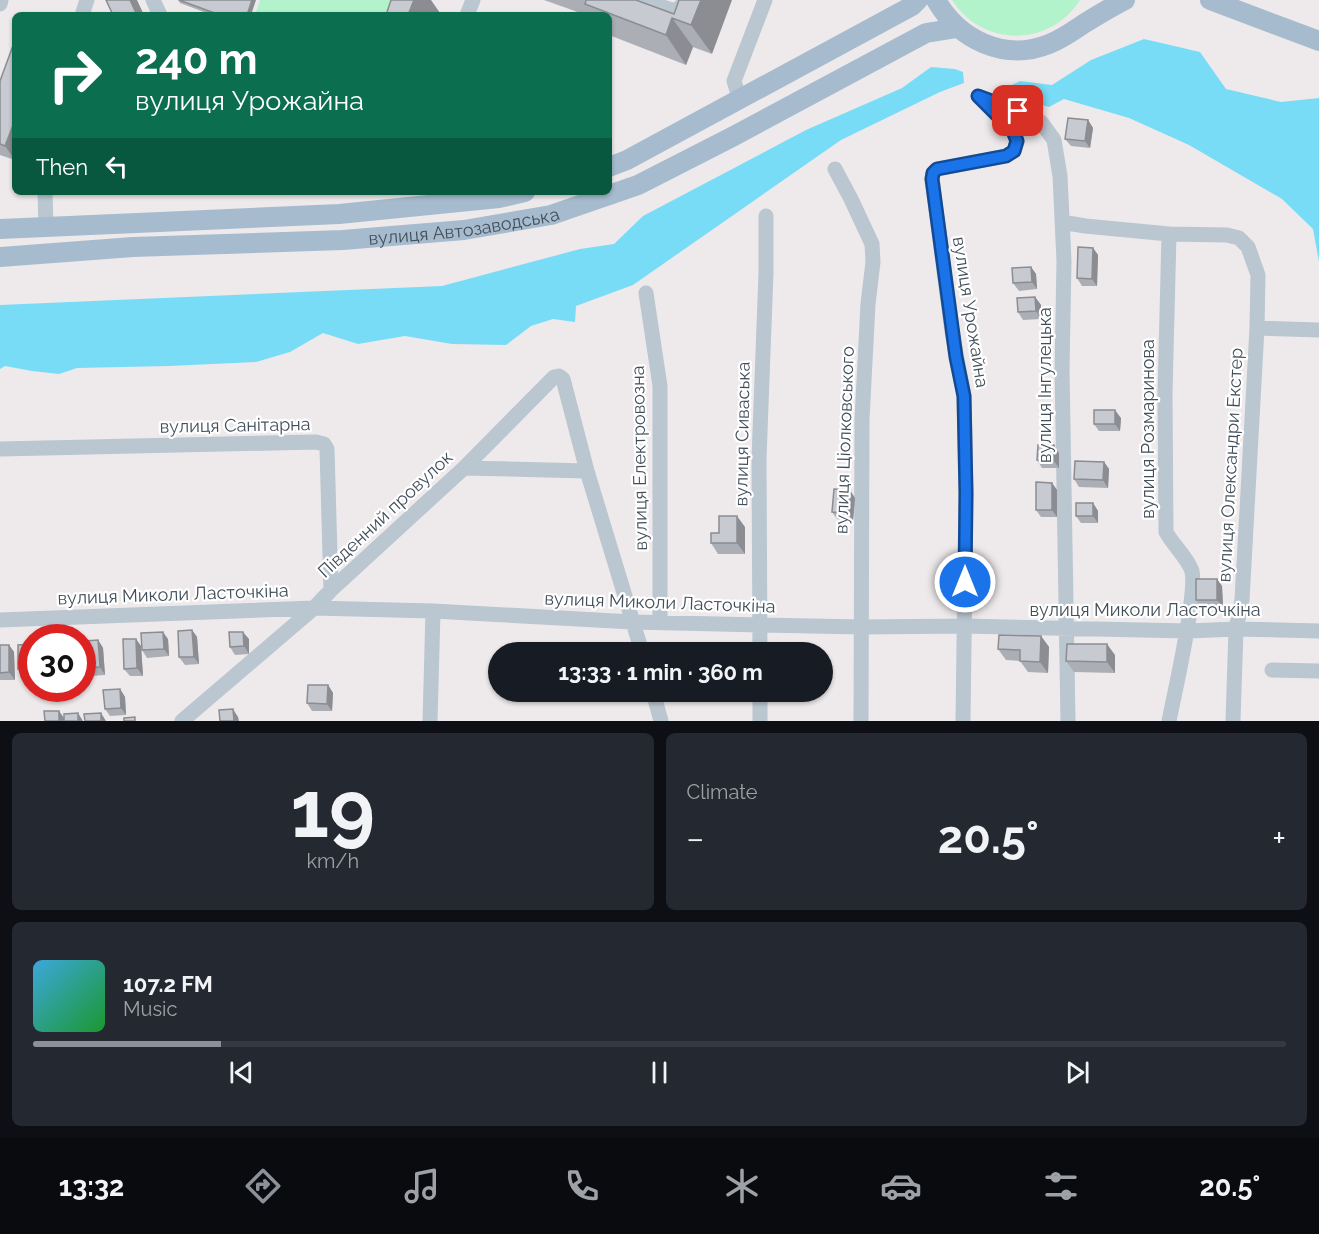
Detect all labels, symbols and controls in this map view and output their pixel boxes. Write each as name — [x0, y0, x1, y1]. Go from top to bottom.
text: 240 m — [135, 35, 258, 84]
icon: right — [36, 36, 114, 114]
text: вулиця Урожайна — [135, 85, 364, 116]
pin — [992, 85, 1043, 136]
icon: arrive — [1001, 94, 1034, 127]
icon: left — [100, 150, 133, 183]
text: Then — [36, 154, 88, 180]
street label: вулиця Автозаводська — [368, 203, 562, 248]
street label: вулиця Урожайна — [949, 235, 993, 389]
street label: вулиця Інгулецька — [1034, 307, 1055, 463]
street label: вулиця Розмаринова — [1137, 339, 1158, 519]
street label: вулиця Ціолковського — [830, 345, 858, 534]
street label: вулиця Олександри Екстер — [1213, 347, 1247, 583]
street label: вулиця Сиваська — [730, 361, 754, 507]
street label: вулиця Електровозна — [627, 365, 651, 551]
street label: вулиця Санітарна — [159, 413, 311, 437]
street label: Південний провулок — [313, 446, 457, 582]
position arrow — [933, 550, 997, 614]
street label: вулиця Миколи Ласточкіна — [57, 579, 289, 609]
street label: вулиця Миколи Ласточкіна — [544, 587, 776, 617]
street label: вулиця Миколи Ласточкіна — [1029, 599, 1261, 620]
speed limit sign: 30 — [18, 624, 96, 702]
text: 13:33 · 1 min · 360 m — [558, 659, 763, 685]
text: 19 — [291, 764, 375, 855]
text: Climate — [687, 780, 758, 804]
text: 20.5° — [938, 811, 1039, 864]
text: − — [687, 819, 704, 858]
text: + — [1272, 819, 1286, 858]
text: km/h — [306, 849, 359, 873]
text: 107.2 FM — [123, 971, 213, 997]
text: Music — [123, 997, 177, 1021]
icon: previous — [225, 1056, 258, 1089]
icon: pause — [643, 1056, 676, 1089]
icon: next — [1061, 1056, 1094, 1089]
icon: directions — [242, 1165, 284, 1207]
icon: music — [401, 1165, 443, 1207]
icon: phone — [561, 1165, 603, 1207]
icon: climate — [721, 1165, 763, 1207]
icon: car — [880, 1165, 922, 1207]
icon: filters — [1040, 1165, 1082, 1207]
text: 13:32 — [59, 1171, 124, 1202]
text: 20.5° — [1200, 1171, 1260, 1202]

